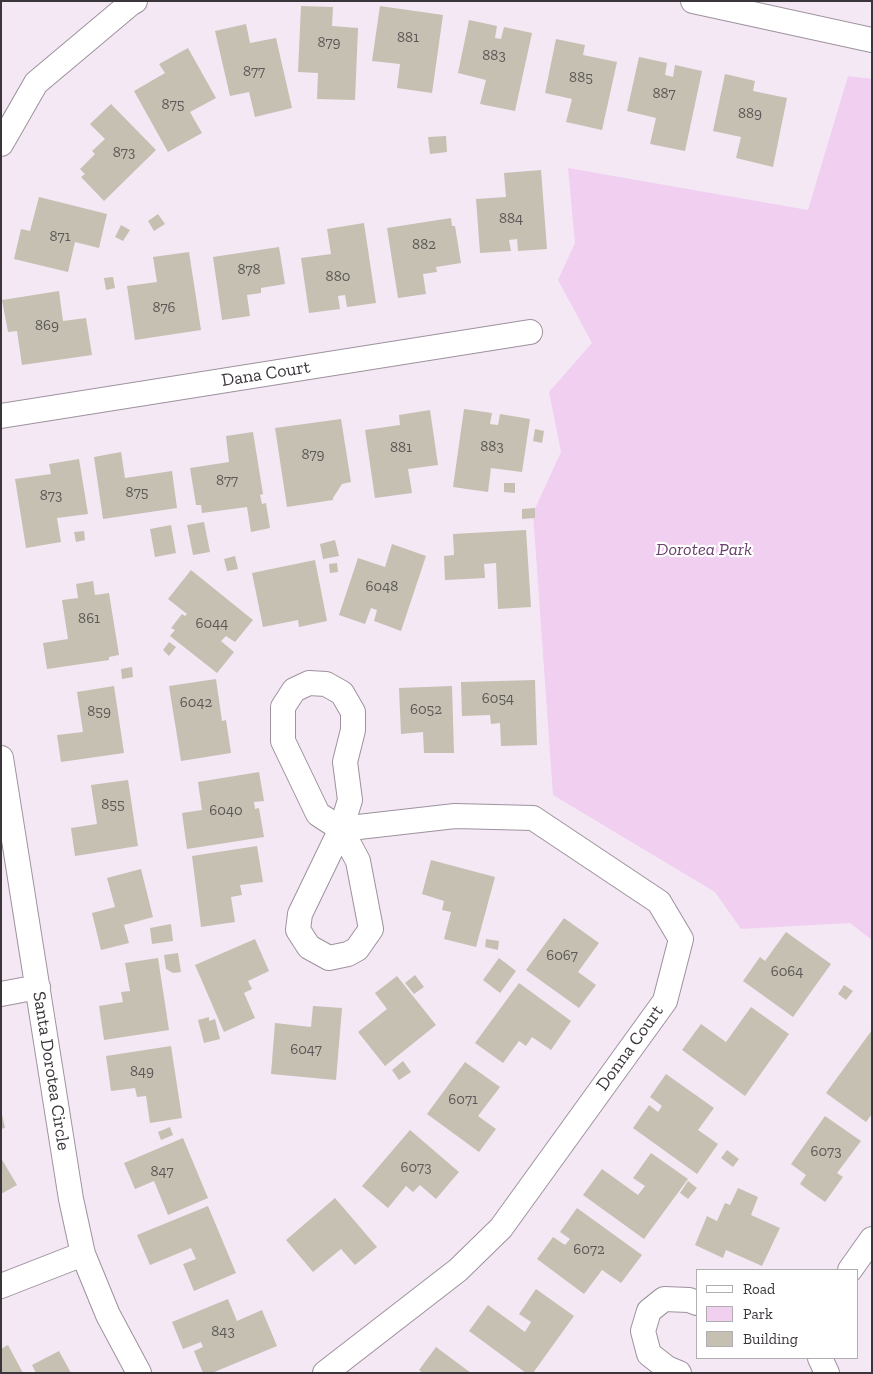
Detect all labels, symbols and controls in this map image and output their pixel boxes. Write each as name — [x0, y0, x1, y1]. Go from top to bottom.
house number: 881 — [397, 29, 419, 47]
house number: 879 — [317, 34, 341, 52]
house number: 883 — [482, 47, 506, 65]
house number: 877 — [243, 63, 265, 81]
house number: 885 — [569, 69, 593, 87]
house number: 887 — [652, 85, 676, 103]
house number: 875 — [162, 96, 184, 114]
house number: 889 — [738, 105, 762, 123]
house number: 873 — [113, 144, 135, 162]
house number: 884 — [499, 210, 523, 228]
house number: 871 — [50, 228, 70, 246]
house number: 882 — [412, 236, 436, 254]
house number: 878 — [237, 261, 261, 279]
house number: 880 — [326, 268, 350, 286]
house number: 876 — [152, 299, 176, 317]
house number: 869 — [35, 317, 59, 335]
street label: Dana Court — [220, 356, 312, 392]
house number: 883 — [480, 438, 504, 456]
house number: 881 — [390, 439, 412, 457]
house number: 879 — [301, 446, 325, 464]
house number: 877 — [216, 472, 238, 490]
house number: 875 — [126, 484, 148, 502]
house number: 873 — [40, 487, 62, 505]
park label: Dorotea Park — [656, 539, 752, 561]
house number: 6048 — [366, 578, 398, 596]
house number: 861 — [78, 610, 100, 628]
house number: 6044 — [196, 615, 228, 633]
house number: 6054 — [482, 690, 514, 708]
house number: 6042 — [180, 694, 212, 712]
house number: 6052 — [410, 701, 442, 719]
house number: 859 — [87, 703, 111, 721]
house number: 855 — [101, 796, 125, 814]
house number: 6040 — [209, 802, 243, 820]
house number: 6067 — [546, 947, 578, 965]
house number: 6064 — [771, 963, 803, 981]
street label: Santa Dorotea Circle — [28, 990, 74, 1152]
street label: Donna Court — [592, 1001, 668, 1095]
house number: 6047 — [290, 1041, 322, 1059]
house number: 849 — [130, 1063, 154, 1081]
house number: 6071 — [448, 1091, 478, 1109]
house number: 6073 — [810, 1143, 842, 1161]
house number: 6073 — [400, 1159, 432, 1177]
house number: 847 — [151, 1163, 173, 1181]
house number: 6072 — [573, 1241, 605, 1259]
legend — [696, 1269, 858, 1359]
text: Road — [743, 1280, 775, 1298]
text: Park — [743, 1305, 773, 1323]
house number: 843 — [211, 1323, 235, 1341]
text: Building — [743, 1330, 798, 1348]

